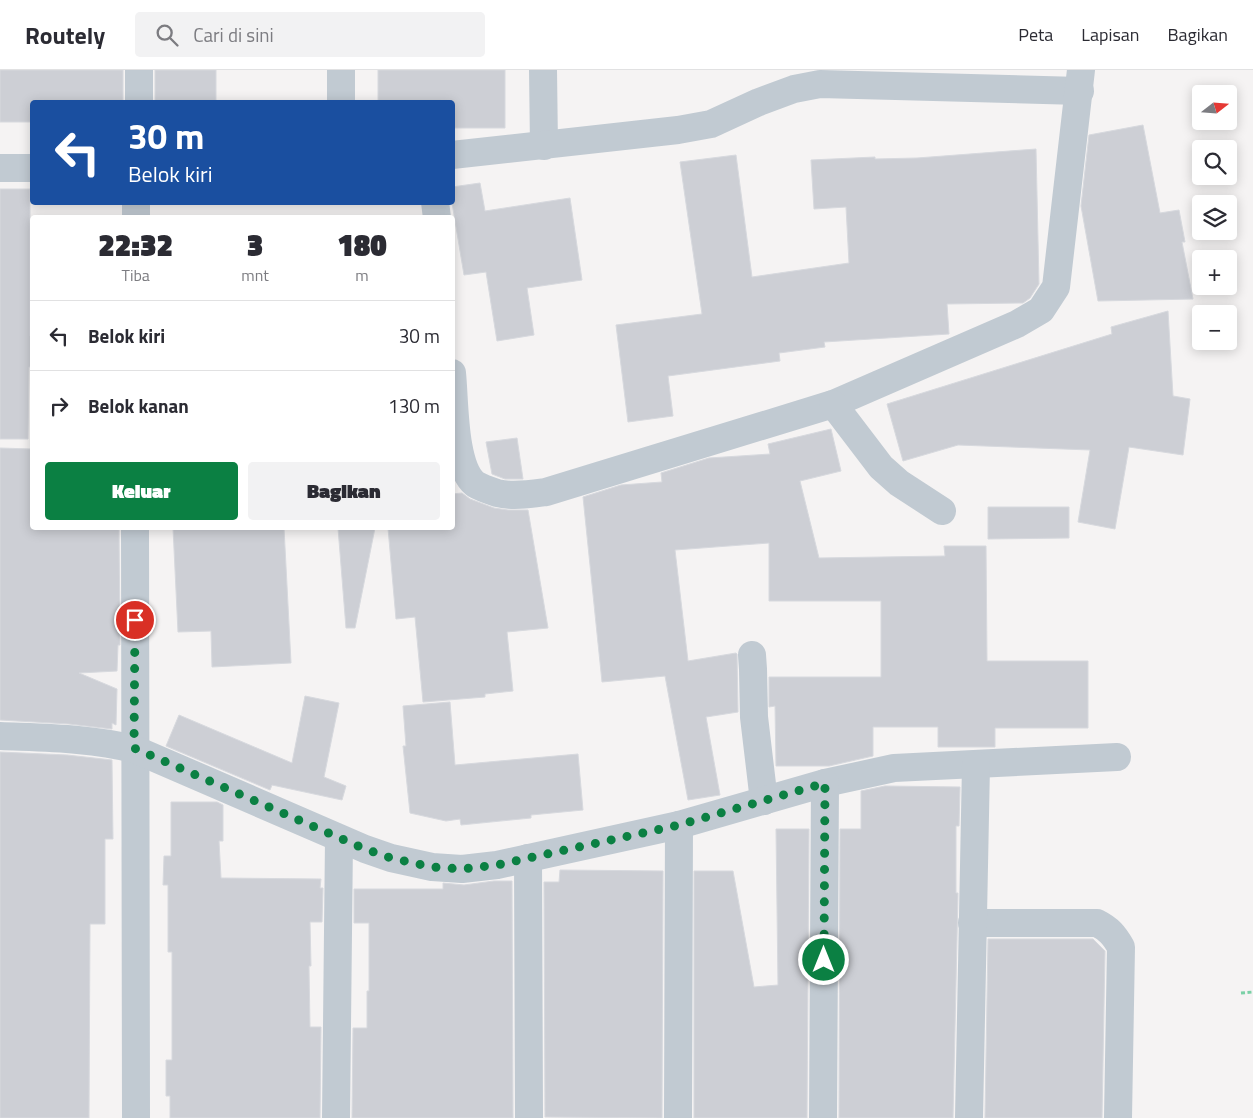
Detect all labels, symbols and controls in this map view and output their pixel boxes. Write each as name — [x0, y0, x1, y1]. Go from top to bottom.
search box — [135, 12, 485, 57]
text: Routely — [25, 17, 105, 53]
text: Cari di sini — [193, 20, 274, 49]
icon: search — [153, 21, 181, 49]
text: Peta — [1018, 21, 1053, 48]
text: Lapisan — [1081, 21, 1139, 48]
text: Bagikan — [1167, 21, 1228, 48]
north arrow — [1192, 85, 1238, 130]
map controls — [1192, 85, 1237, 350]
text: 30 m — [128, 109, 204, 163]
icon: left — [45, 120, 110, 185]
button: search — [1192, 140, 1237, 185]
text: Belok kiri — [128, 157, 213, 191]
button: layers — [1192, 195, 1237, 240]
text: 22:32 — [98, 222, 173, 268]
text: 3 — [247, 222, 263, 268]
text: 180 — [337, 222, 387, 268]
button: + — [1192, 250, 1237, 295]
text: Tiba — [121, 263, 150, 287]
text: mnt — [241, 263, 269, 287]
text: m — [355, 263, 369, 287]
button: − — [1192, 305, 1237, 350]
text: Belok kiri — [88, 321, 165, 350]
text: 30 m — [399, 321, 440, 350]
icon: left — [45, 322, 73, 350]
text: Belok kanan — [88, 391, 189, 420]
text: 130 m — [388, 391, 440, 420]
icon: right — [45, 392, 73, 420]
button: Keluar — [45, 462, 238, 520]
button: Bagikan — [248, 462, 440, 520]
pin — [114, 599, 156, 641]
icon: arrive — [121, 606, 149, 634]
position arrow — [797, 933, 849, 985]

